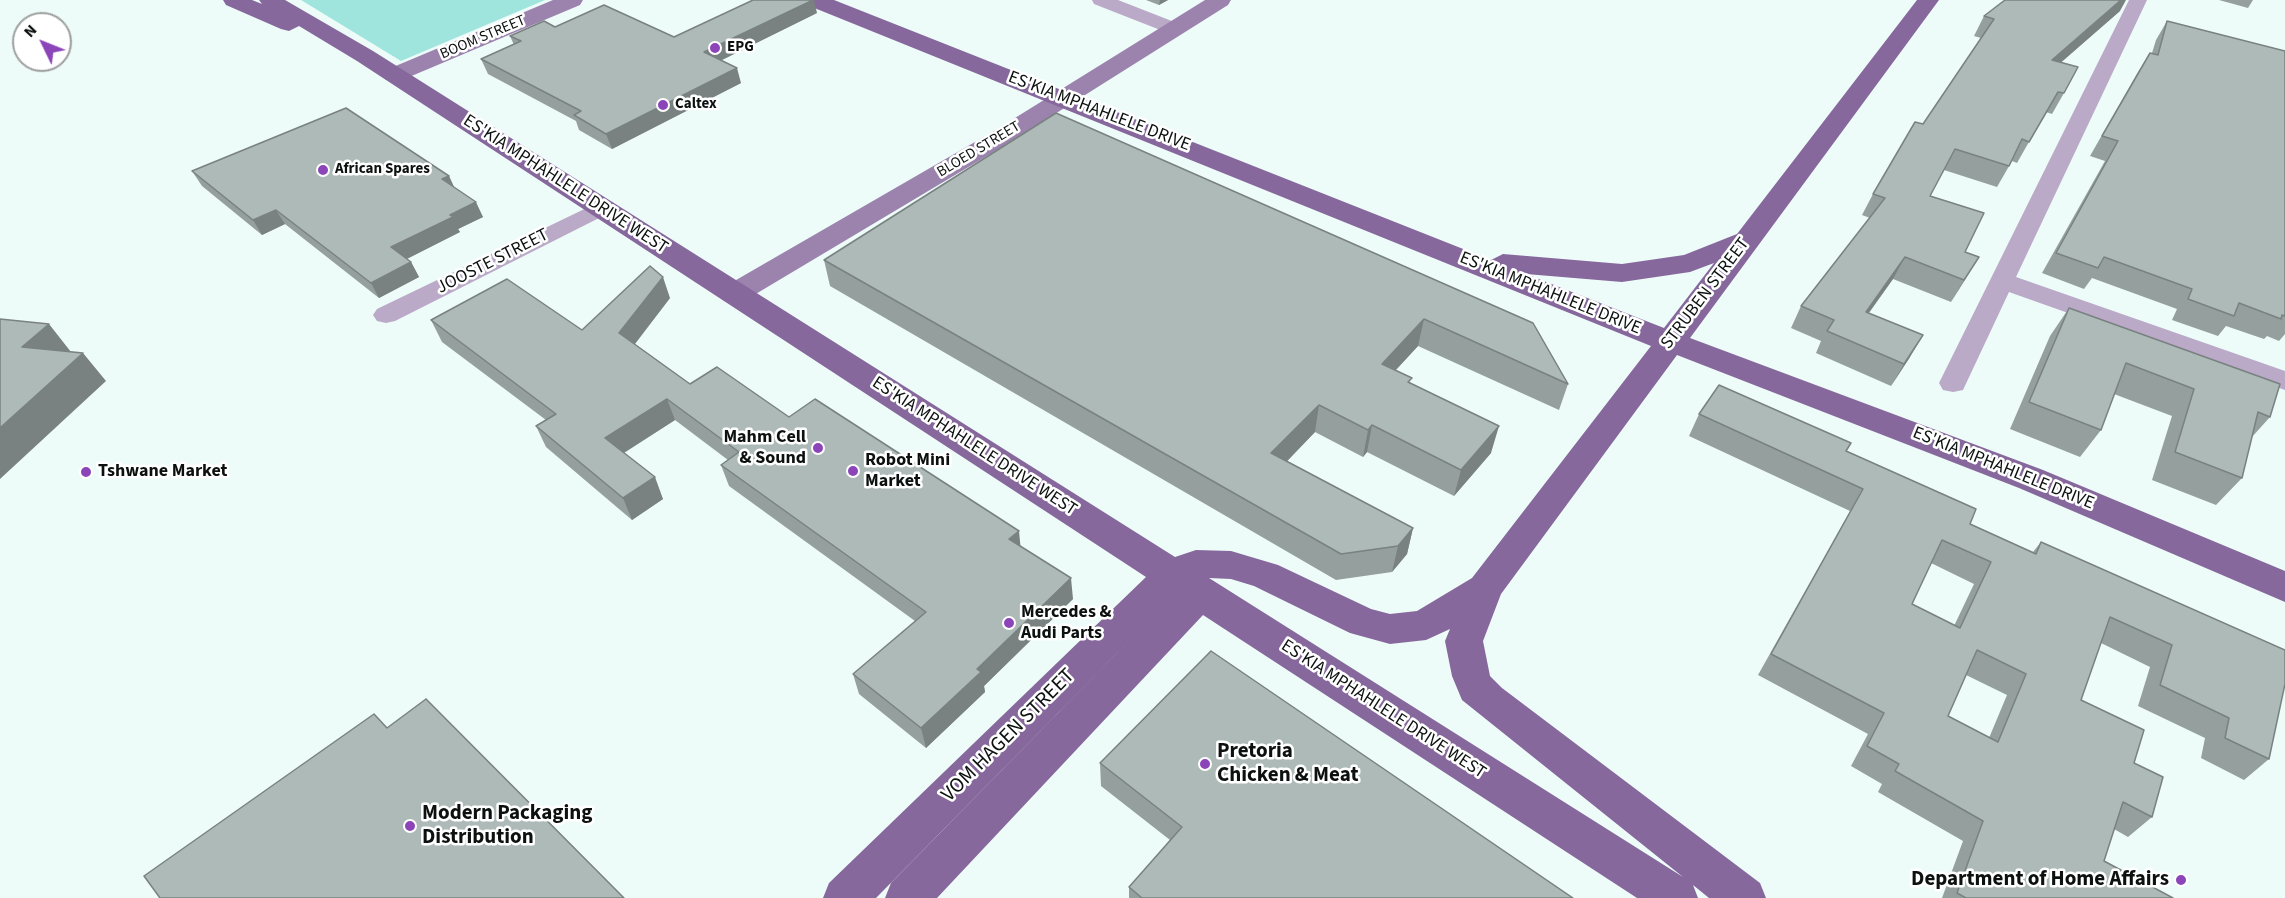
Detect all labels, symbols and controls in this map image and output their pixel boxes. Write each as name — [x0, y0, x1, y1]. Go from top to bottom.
north arrow — [12, 12, 72, 72]
street label: BOOM STREET — [438, 12, 528, 64]
text: N — [19, 20, 42, 42]
place label: EPG — [727, 39, 754, 57]
marker: EPG — [708, 41, 722, 55]
street label: ES'KIA MPHAHLELE DRIVE — [1005, 67, 1193, 157]
place label: Caltex — [675, 96, 717, 114]
marker: Caltex — [656, 98, 670, 112]
street label: ES'KIA MPHAHLELE DRIVE WEST — [459, 111, 671, 259]
street label: BLOED STREET — [934, 118, 1024, 182]
place label: African Spares — [335, 161, 430, 179]
marker: African Spares — [316, 163, 330, 177]
street label: JOOSTE STREET — [434, 225, 552, 299]
street label: STRUBEN STREET — [1657, 234, 1755, 354]
street label: ES'KIA MPHAHLELE DRIVE — [1456, 248, 1644, 340]
street label: ES'KIA MPHAHLELE DRIVE WEST — [868, 373, 1080, 521]
street label: ES'KIA MPHAHLELE DRIVE — [1909, 423, 2097, 515]
place label: Mahm Cell & Sound — [723, 427, 806, 470]
marker: Mahm Cell & Sound — [811, 441, 825, 455]
place label: Robot Mini Market — [865, 450, 950, 492]
place label: Tshwane Market — [98, 461, 227, 483]
marker: Robot Mini Market — [846, 464, 860, 478]
marker: Tshwane Market — [79, 465, 93, 479]
place label: Mercedes & Audi Parts — [1021, 602, 1111, 644]
marker: Mercedes & Audi Parts — [1002, 616, 1016, 630]
street label: ES'KIA MPHAHLELE DRIVE WEST — [1277, 636, 1489, 784]
street label: VOM HAGEN STREET — [937, 664, 1081, 808]
place label: Pretoria Chicken & Meat — [1217, 739, 1358, 789]
marker: Pretoria Chicken & Meat — [1198, 757, 1212, 771]
place label: Modern Packaging Distribution — [422, 801, 592, 851]
marker: Modern Packaging Distribution — [403, 819, 417, 833]
place label: Department of Home Affairs — [1911, 867, 2169, 893]
marker: Department of Home Affairs — [2174, 873, 2188, 887]

